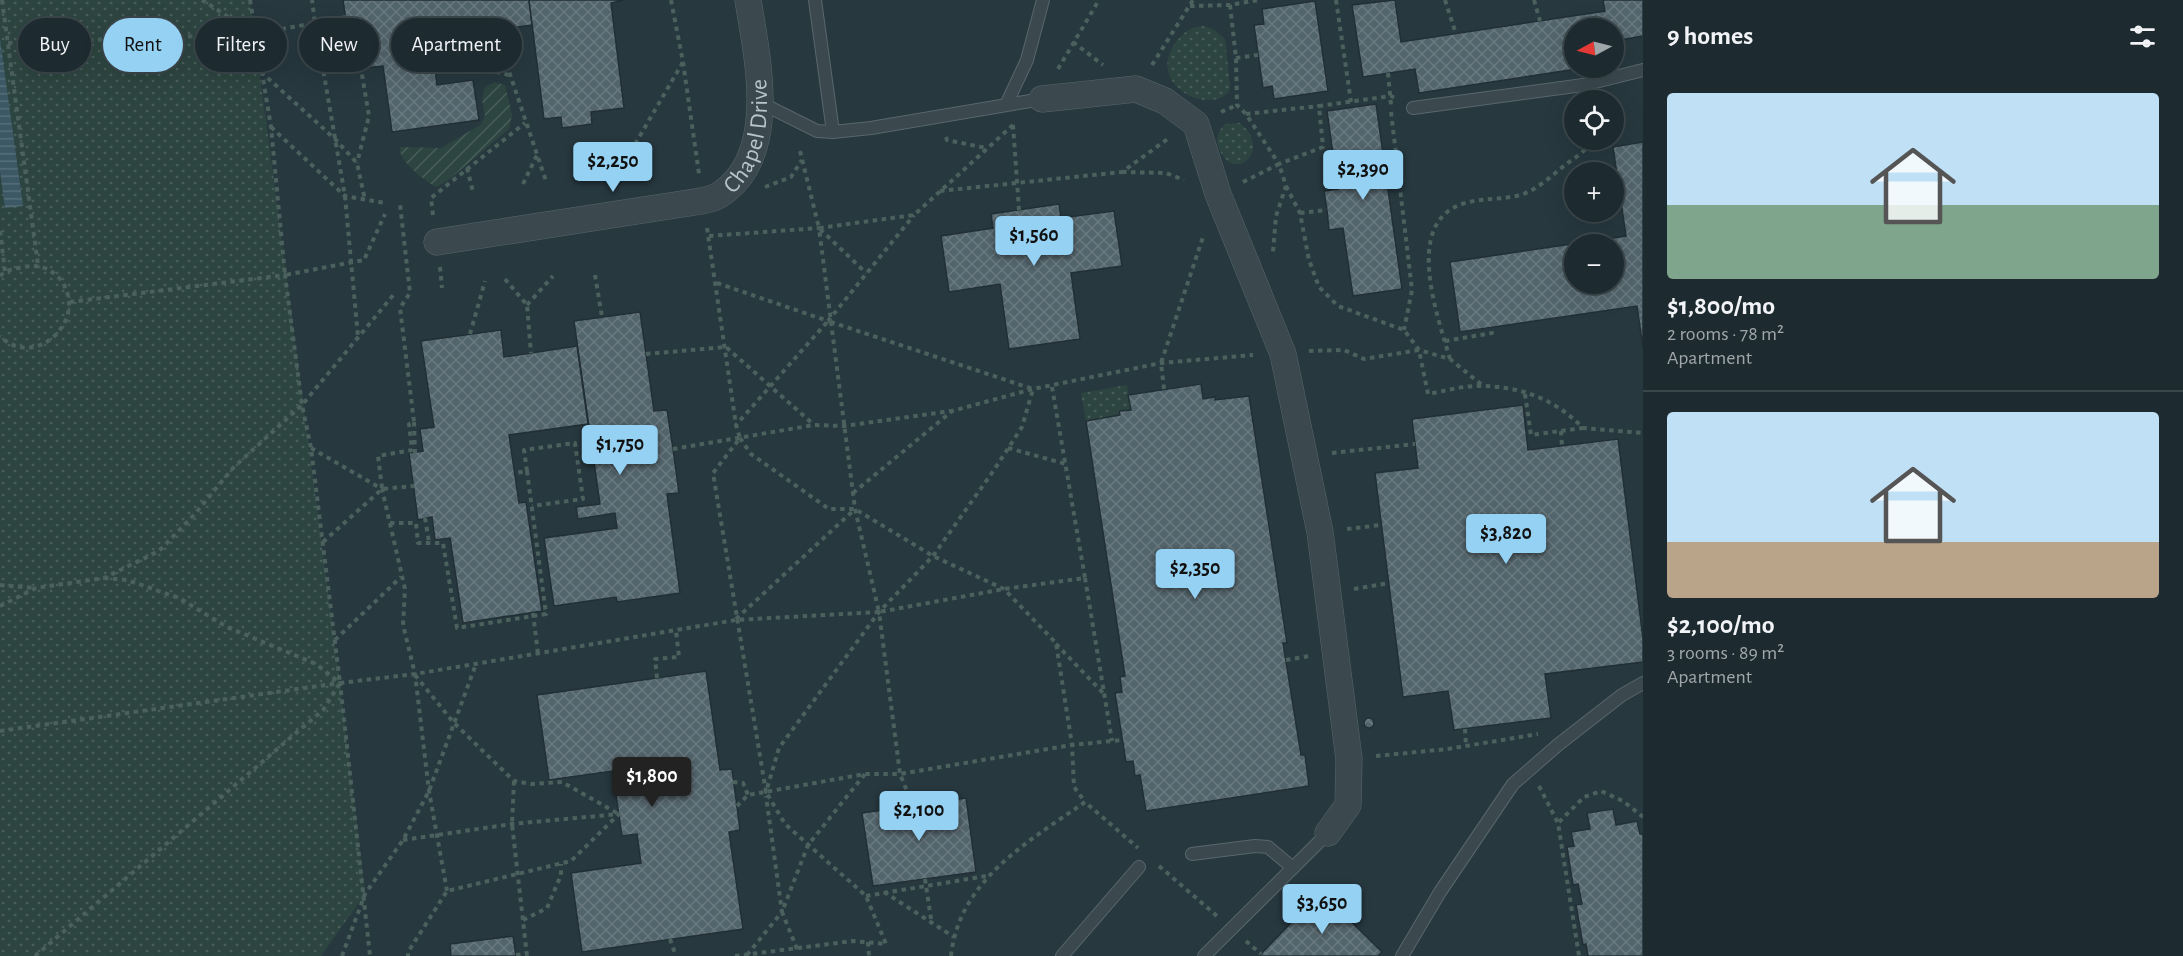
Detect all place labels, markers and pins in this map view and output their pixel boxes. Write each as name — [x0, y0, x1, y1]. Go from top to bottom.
pin: $2,250 — [564, 142, 662, 193]
pin: $2,390 — [1314, 150, 1412, 201]
pin: $1,560 — [985, 216, 1083, 267]
pin: $1,750 — [571, 425, 669, 476]
pin: $3,820 — [1457, 514, 1555, 565]
pin: $2,350 — [1146, 549, 1244, 600]
pin: $1,800 — [603, 757, 701, 808]
pin: $2,100 — [870, 791, 968, 842]
pin: $3,650 — [1273, 884, 1371, 935]

